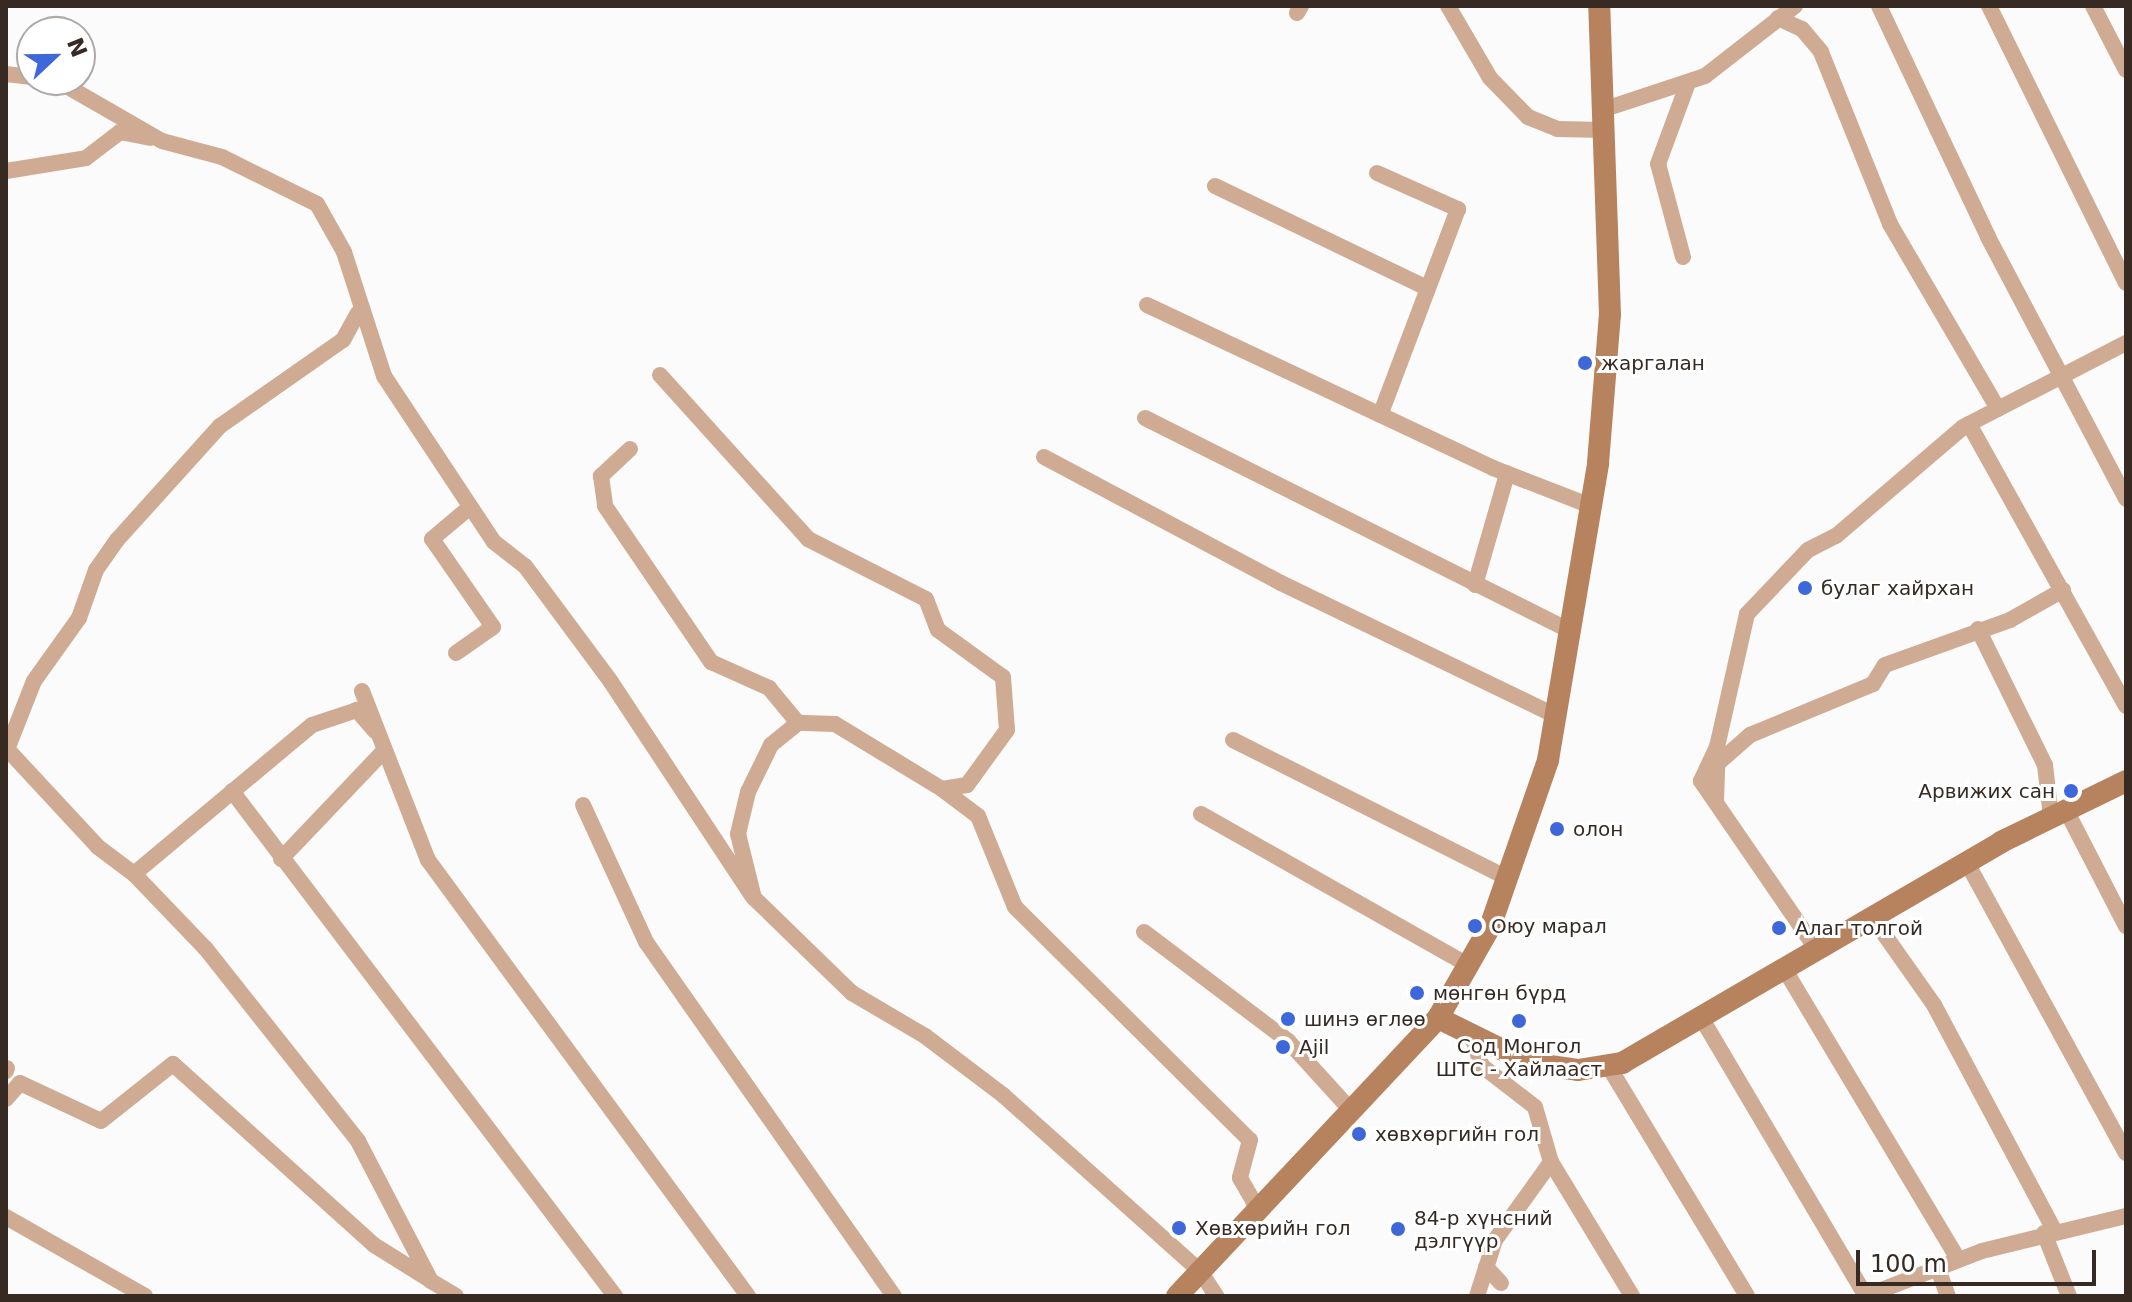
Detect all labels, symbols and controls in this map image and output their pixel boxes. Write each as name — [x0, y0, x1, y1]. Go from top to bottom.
north arrow — [16, 16, 96, 96]
text: N — [62, 34, 92, 61]
place label: жаргалан — [1601, 351, 1705, 375]
marker: жаргалан — [1576, 354, 1594, 372]
place label: булаг хайрхан — [1821, 576, 1974, 600]
marker: булаг хайрхан — [1796, 579, 1814, 597]
place label: Арвижих сан — [1918, 779, 2055, 803]
marker: Арвижих сан — [2062, 782, 2080, 800]
place label: олон — [1573, 817, 1623, 841]
marker: олон — [1548, 820, 1566, 838]
place label: Оюу марал — [1491, 914, 1607, 938]
place label: Алаг толгой — [1795, 916, 1923, 940]
marker: Оюу марал — [1466, 917, 1484, 935]
marker: Алаг толгой — [1770, 919, 1788, 937]
place label: мөнгөн бүрд — [1433, 981, 1566, 1005]
marker: мөнгөн бүрд — [1408, 984, 1426, 1002]
place label: шинэ өглөө — [1304, 1007, 1426, 1031]
marker: шинэ өглөө — [1279, 1010, 1297, 1028]
marker: Сод Монгол ШТС - Хайлааст — [1510, 1012, 1528, 1030]
place label: Сод Монгол ШТС - Хайлааст — [1436, 1034, 1602, 1081]
place label: Ajil — [1299, 1035, 1329, 1059]
marker: Ajil — [1274, 1038, 1292, 1056]
place label: хөвхөргийн гол — [1375, 1122, 1539, 1146]
marker: хөвхөргийн гол — [1350, 1125, 1368, 1143]
place label: 84-р хүнсний дэлгүүр — [1414, 1206, 1553, 1253]
place label: Хөвхөрийн гол — [1195, 1216, 1350, 1240]
marker: Хөвхөрийн гол — [1170, 1219, 1188, 1237]
marker: 84-р хүнсний дэлгүүр — [1389, 1220, 1407, 1238]
scale bar — [1860, 1234, 2100, 1284]
text: 100 m — [1870, 1250, 1947, 1278]

